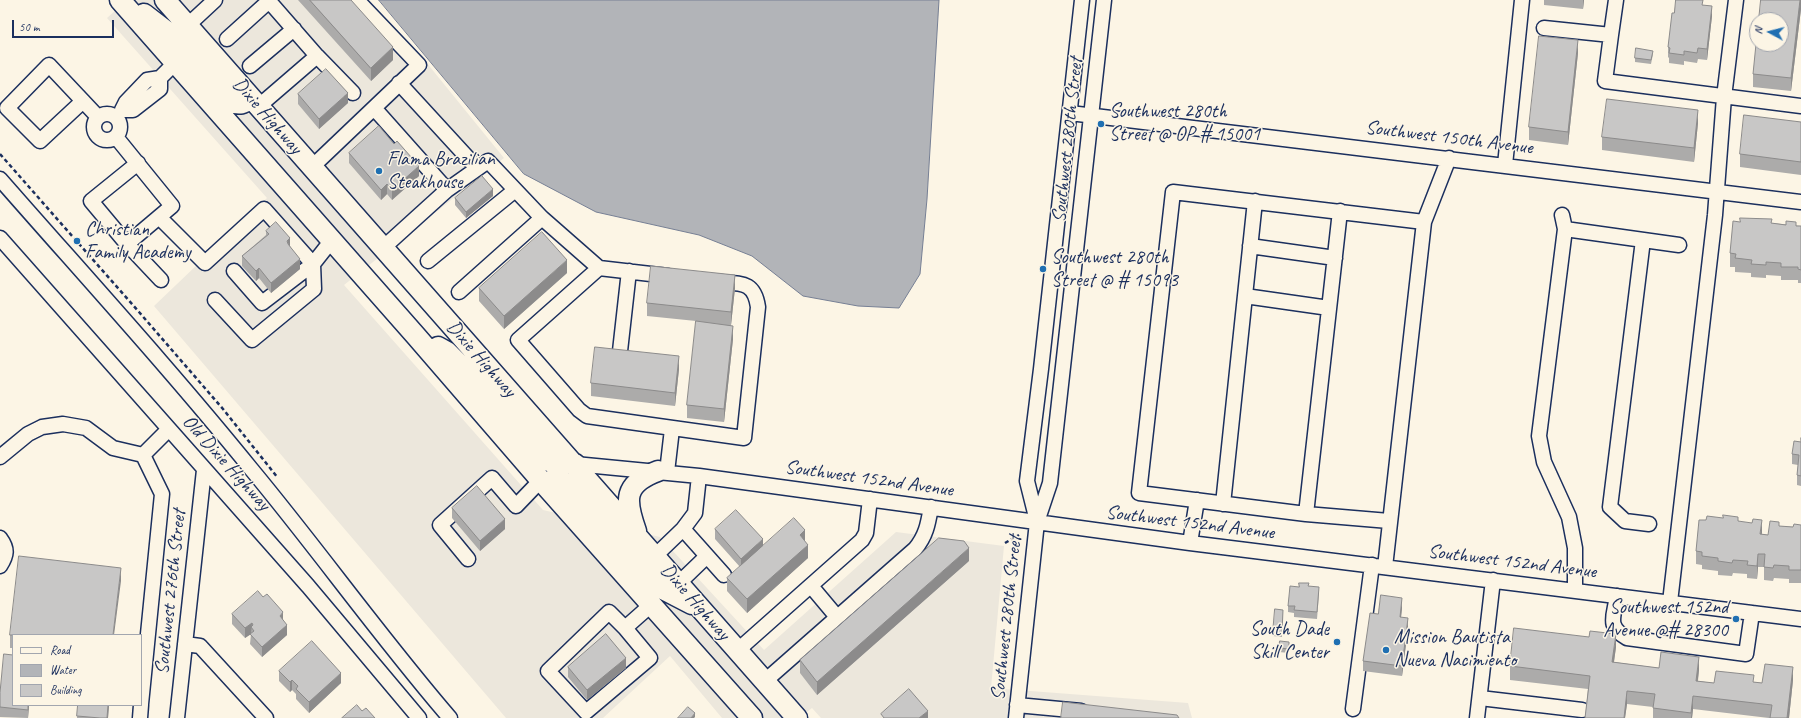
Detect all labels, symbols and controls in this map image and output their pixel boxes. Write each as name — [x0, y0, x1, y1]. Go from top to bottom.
scale bar — [14, 12, 116, 38]
north arrow — [1749, 12, 1789, 52]
text: 50 m — [19, 19, 39, 35]
text: N — [1751, 26, 1765, 35]
street label: Southwest 280th Street — [1047, 56, 1089, 224]
street label: Dixie Highway — [227, 73, 307, 159]
place label: Southwest 280th Street @ OP # 15001 — [1109, 100, 1260, 147]
street label: Southwest 150th Avenue — [1364, 116, 1534, 160]
marker: Southwest 280th Street @ OP # 15001 — [1096, 119, 1106, 129]
place label: Flama Brazilian Steakhouse — [387, 148, 495, 195]
marker: Flama Brazilian Steakhouse — [374, 166, 384, 176]
place label: Christian Family Academy — [85, 218, 190, 265]
marker: Christian Family Academy — [72, 236, 82, 246]
place label: Southwest 280th Street @ # 15093 — [1051, 246, 1178, 293]
marker: Southwest 280th Street @ # 15093 — [1038, 264, 1048, 274]
street label: Dixie Highway — [441, 316, 521, 402]
street label: Old Dixie Highway — [177, 410, 275, 516]
street label: Southwest 152nd Avenue — [783, 455, 955, 503]
street label: Southwest 152nd Avenue — [1104, 501, 1276, 545]
street label: Southwest 276th Street — [150, 508, 192, 676]
street label: Southwest 280th Street — [986, 534, 1028, 702]
street label: Southwest 152nd Avenue — [1426, 540, 1598, 584]
street label: Dixie Highway — [655, 559, 735, 645]
place label: Southwest 152nd Avenue @# 28300 — [1603, 596, 1728, 643]
marker: Southwest 152nd Avenue @# 28300 — [1731, 614, 1741, 624]
place label: South Dade Skill Center — [1250, 618, 1329, 665]
place label: Mission Bautista Nueva Nacimiento — [1394, 626, 1516, 673]
legend — [12, 634, 142, 706]
marker: South Dade Skill Center — [1332, 637, 1342, 647]
text: Road — [50, 642, 70, 658]
marker: Mission Bautista Nueva Nacimiento — [1381, 645, 1391, 655]
text: Water — [50, 662, 76, 678]
text: Building — [50, 682, 82, 698]

